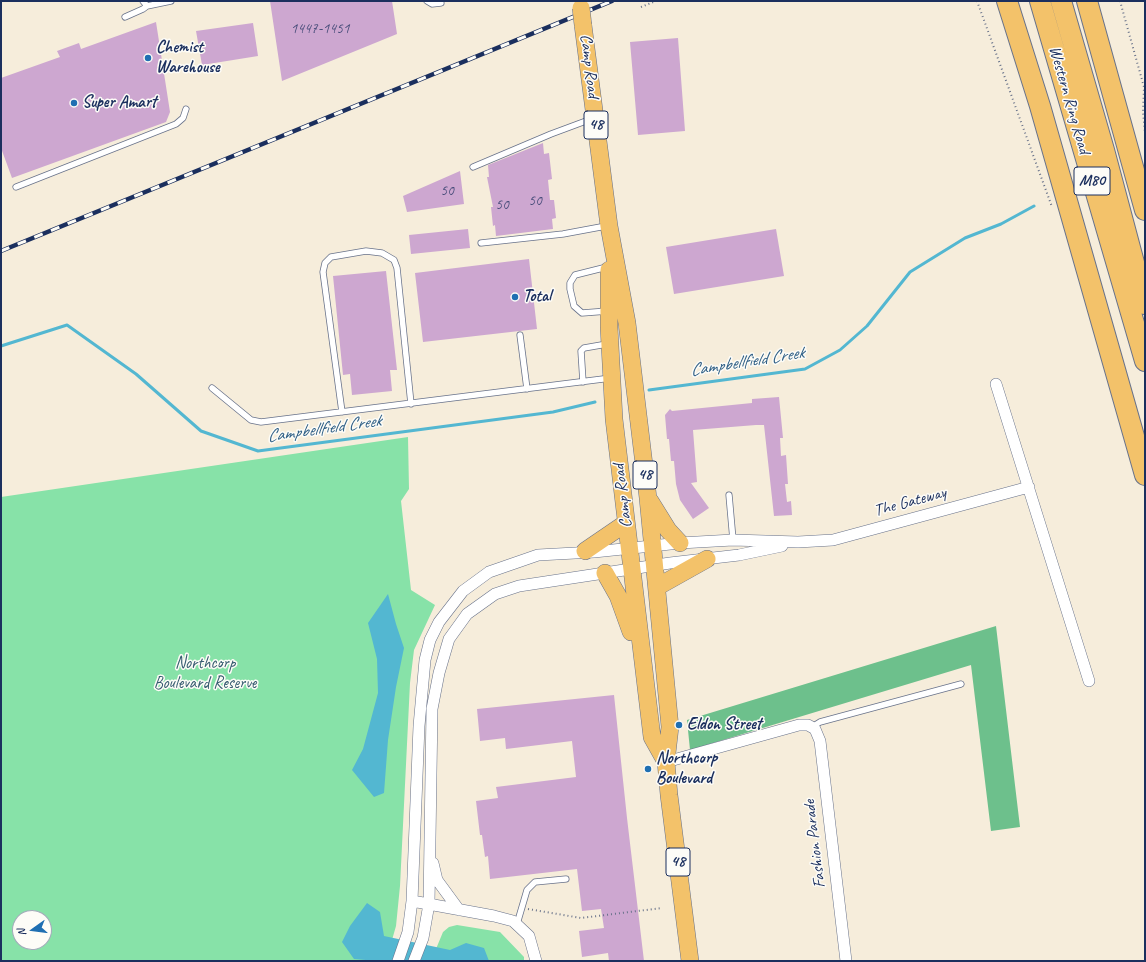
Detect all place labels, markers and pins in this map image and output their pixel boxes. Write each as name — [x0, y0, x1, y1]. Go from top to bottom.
place label: Chemist Warehouse — [156, 38, 220, 78]
marker: Chemist Warehouse — [143, 53, 153, 63]
place label: Super Amart — [82, 93, 156, 113]
marker: Super Amart — [69, 98, 79, 108]
place label: Total — [523, 287, 551, 307]
marker: Total — [510, 292, 520, 302]
place label: Eldon Street — [687, 715, 761, 735]
marker: Eldon Street — [674, 720, 684, 730]
place label: Northcorp Boulevard — [656, 749, 717, 789]
marker: Northcorp Boulevard — [643, 764, 653, 774]

